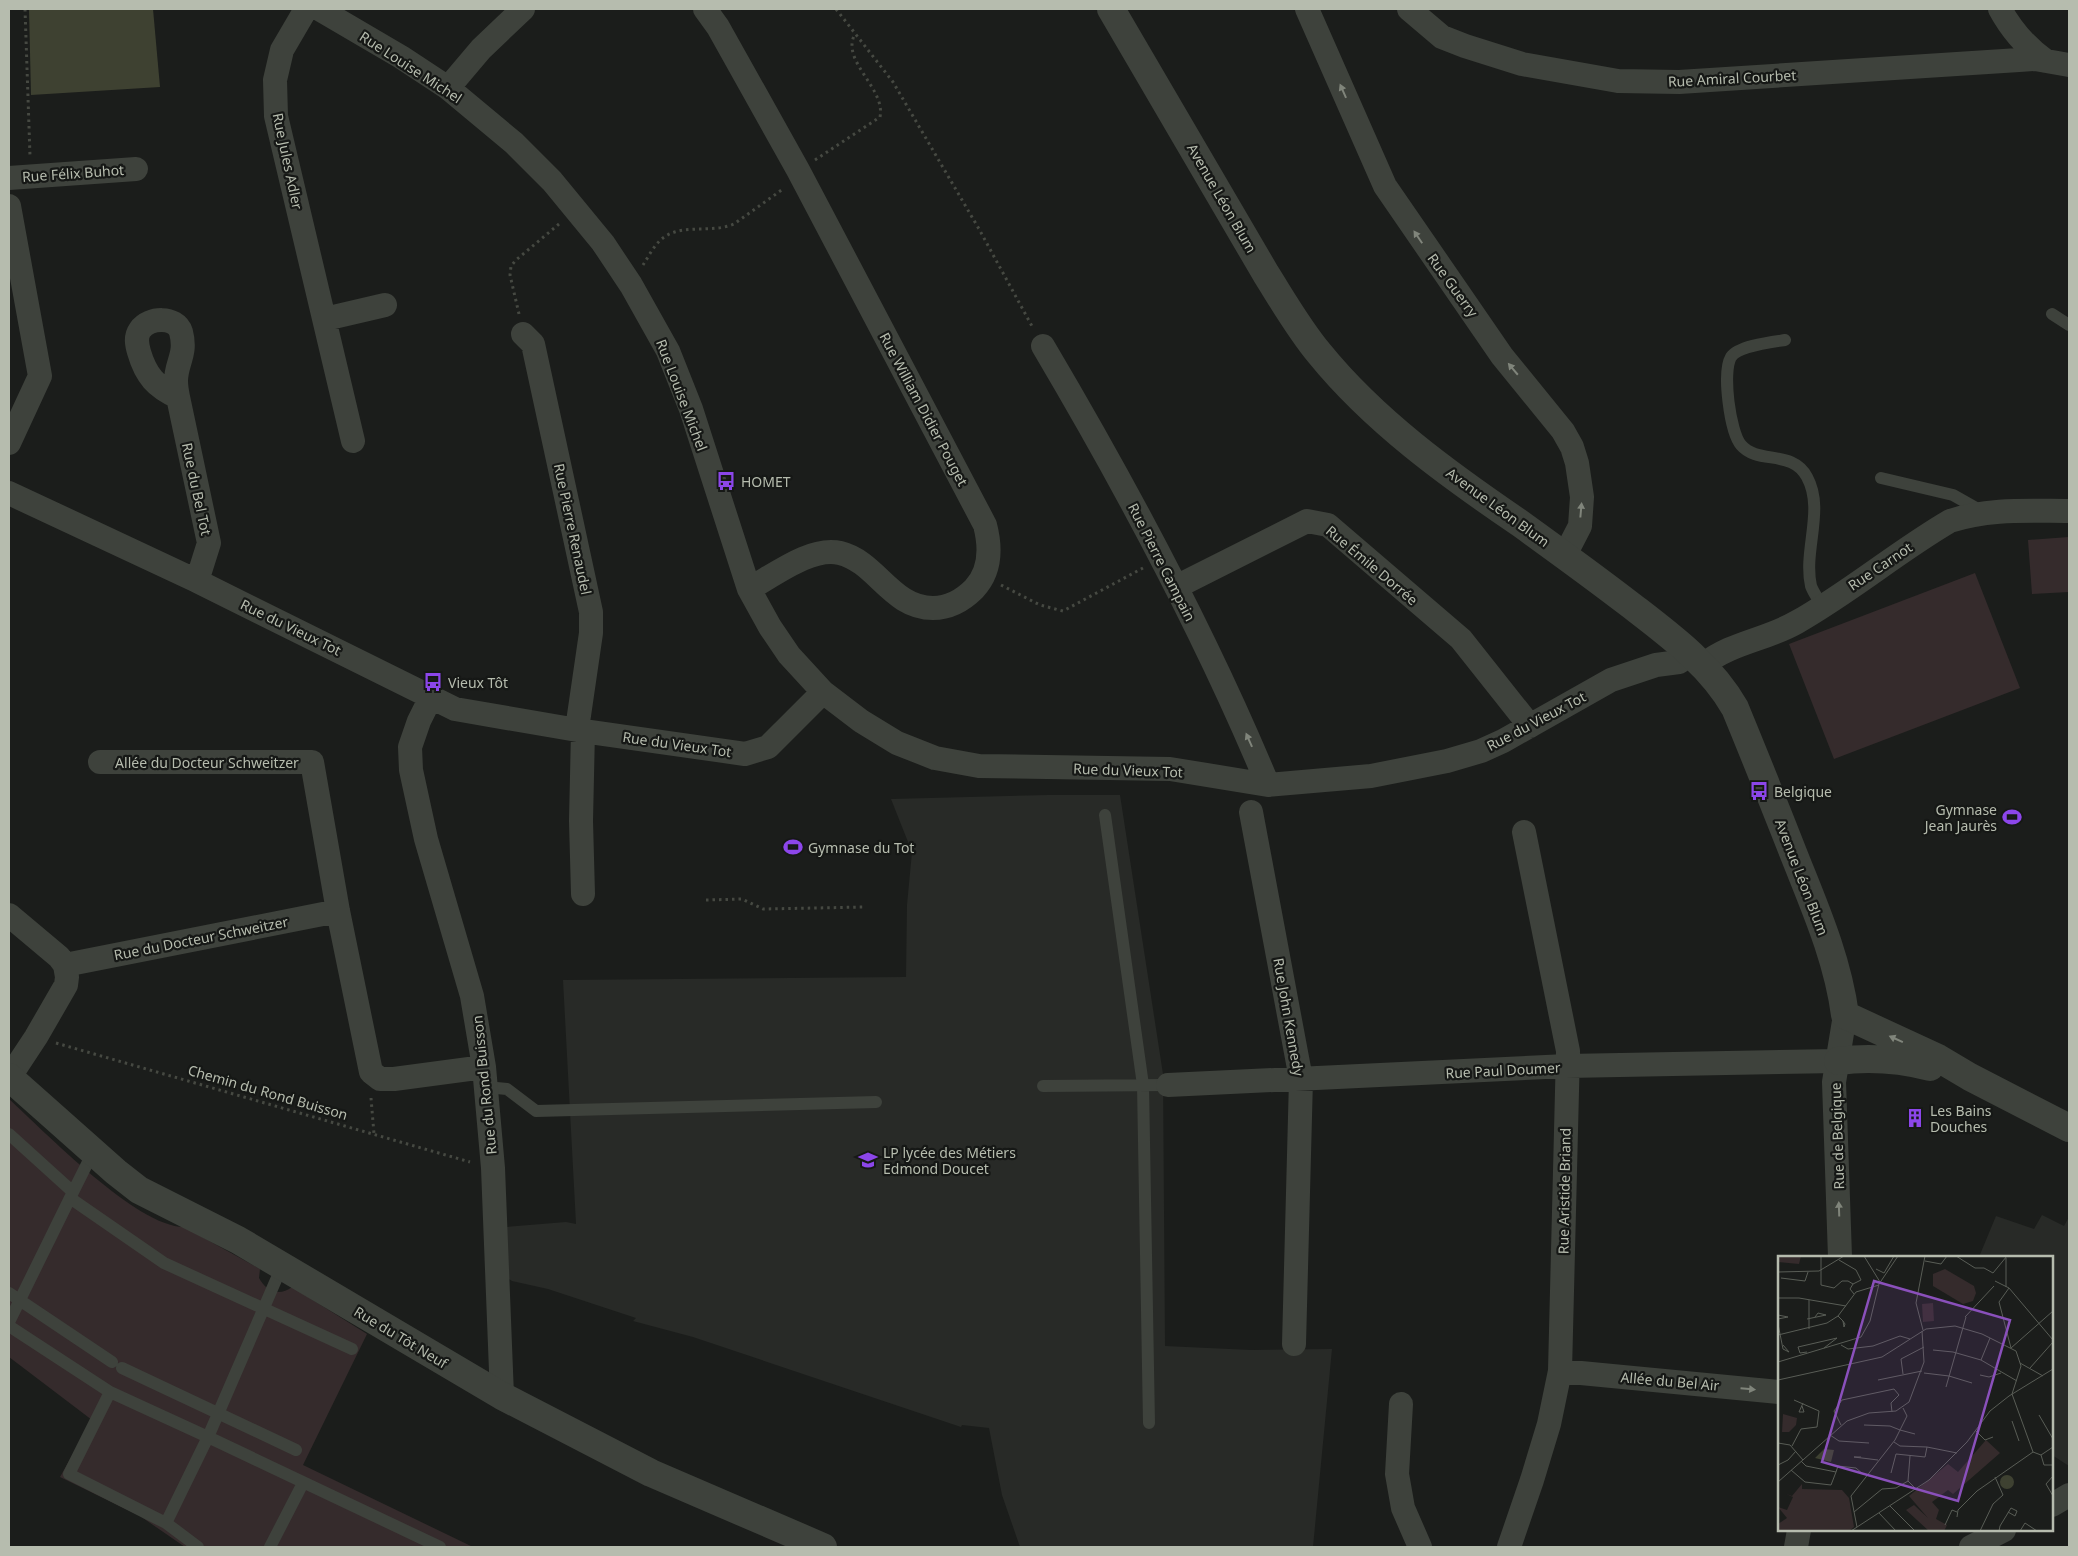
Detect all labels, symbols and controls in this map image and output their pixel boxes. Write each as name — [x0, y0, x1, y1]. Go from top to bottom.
street label: Rue Louise Michel — [356, 27, 466, 107]
street label: Rue Amiral Courbet — [1667, 65, 1797, 91]
one-way arrow — [1338, 84, 1346, 98]
street label: Rue Jules Adler — [269, 111, 308, 211]
street label: Avenue Léon Blum — [1183, 140, 1261, 256]
street label: Rue Félix Buhot — [21, 160, 125, 186]
one-way arrow — [1414, 230, 1423, 243]
street label: Rue Guerry — [1423, 249, 1483, 321]
street label: Rue William Didier Pouget — [875, 329, 973, 489]
street label: Rue Louise Michel — [652, 336, 712, 454]
one-way arrow — [1507, 363, 1519, 375]
street label: Rue du Bel Tot — [178, 441, 216, 537]
street label: Rue Pierre Renaudel — [550, 462, 596, 596]
street label: Avenue Léon Blum — [1443, 463, 1553, 551]
bus stop icon: HOMET — [715, 470, 737, 492]
place label: HOMET — [741, 472, 791, 491]
street label: Rue Pierre Campain — [1124, 500, 1200, 624]
one-way arrow — [1577, 502, 1585, 518]
street label: Rue Émile Dorrée — [1322, 521, 1422, 609]
street label: Rue Carnot — [1844, 538, 1916, 594]
street label: Rue du Vieux Tot — [238, 594, 344, 660]
bus stop icon: Vieux Tôt — [422, 671, 444, 693]
place label: Vieux Tôt — [448, 673, 508, 692]
street label: Rue du Vieux Tot — [1483, 687, 1589, 755]
street label: Rue du Vieux Tot — [621, 727, 733, 761]
one-way arrow — [1244, 733, 1252, 747]
street label: Allée du Docteur Schweitzer — [115, 753, 299, 772]
street label: Rue du Vieux Tot — [1073, 759, 1183, 781]
bus stop icon: Belgique — [1748, 780, 1770, 802]
place label: Belgique — [1774, 782, 1832, 801]
place label: Gymnase Jean Jaurès — [1923, 800, 1997, 835]
sports icon: Gymnase Jean Jaurès — [2001, 806, 2023, 828]
street label: Avenue Léon Blum — [1771, 816, 1833, 938]
sports icon: Gymnase du Tot — [782, 836, 804, 858]
place label: Gymnase du Tot — [808, 838, 914, 857]
street label: Rue du Docteur Schweitzer — [112, 912, 290, 964]
street label: Rue John Kennedy — [1269, 956, 1309, 1078]
street label: Rue du Rond Buisson — [467, 1014, 501, 1156]
one-way arrow — [1889, 1034, 1903, 1042]
street label: Rue Paul Doumer — [1445, 1057, 1561, 1083]
street label: Chemin du Rond Buisson — [186, 1060, 350, 1124]
street label: Rue de Belgique — [1826, 1082, 1848, 1190]
place label: Les Bains Douches — [1930, 1101, 1992, 1136]
building icon: Les Bains Douches — [1904, 1107, 1926, 1129]
street label: Rue Aristide Briand — [1553, 1128, 1575, 1254]
place label: LP lycée des Métiers Edmond Doucet — [883, 1143, 1016, 1178]
school or university icon: LP lycée des Métiers Edmond Doucet — [857, 1149, 879, 1171]
one-way arrow — [1835, 1200, 1843, 1216]
inset map — [1778, 1256, 2053, 1531]
street label: Rue du Tôt Neuf — [351, 1302, 452, 1373]
street label: Allée du Bel Air — [1620, 1367, 1720, 1395]
one-way arrow — [1740, 1385, 1756, 1393]

